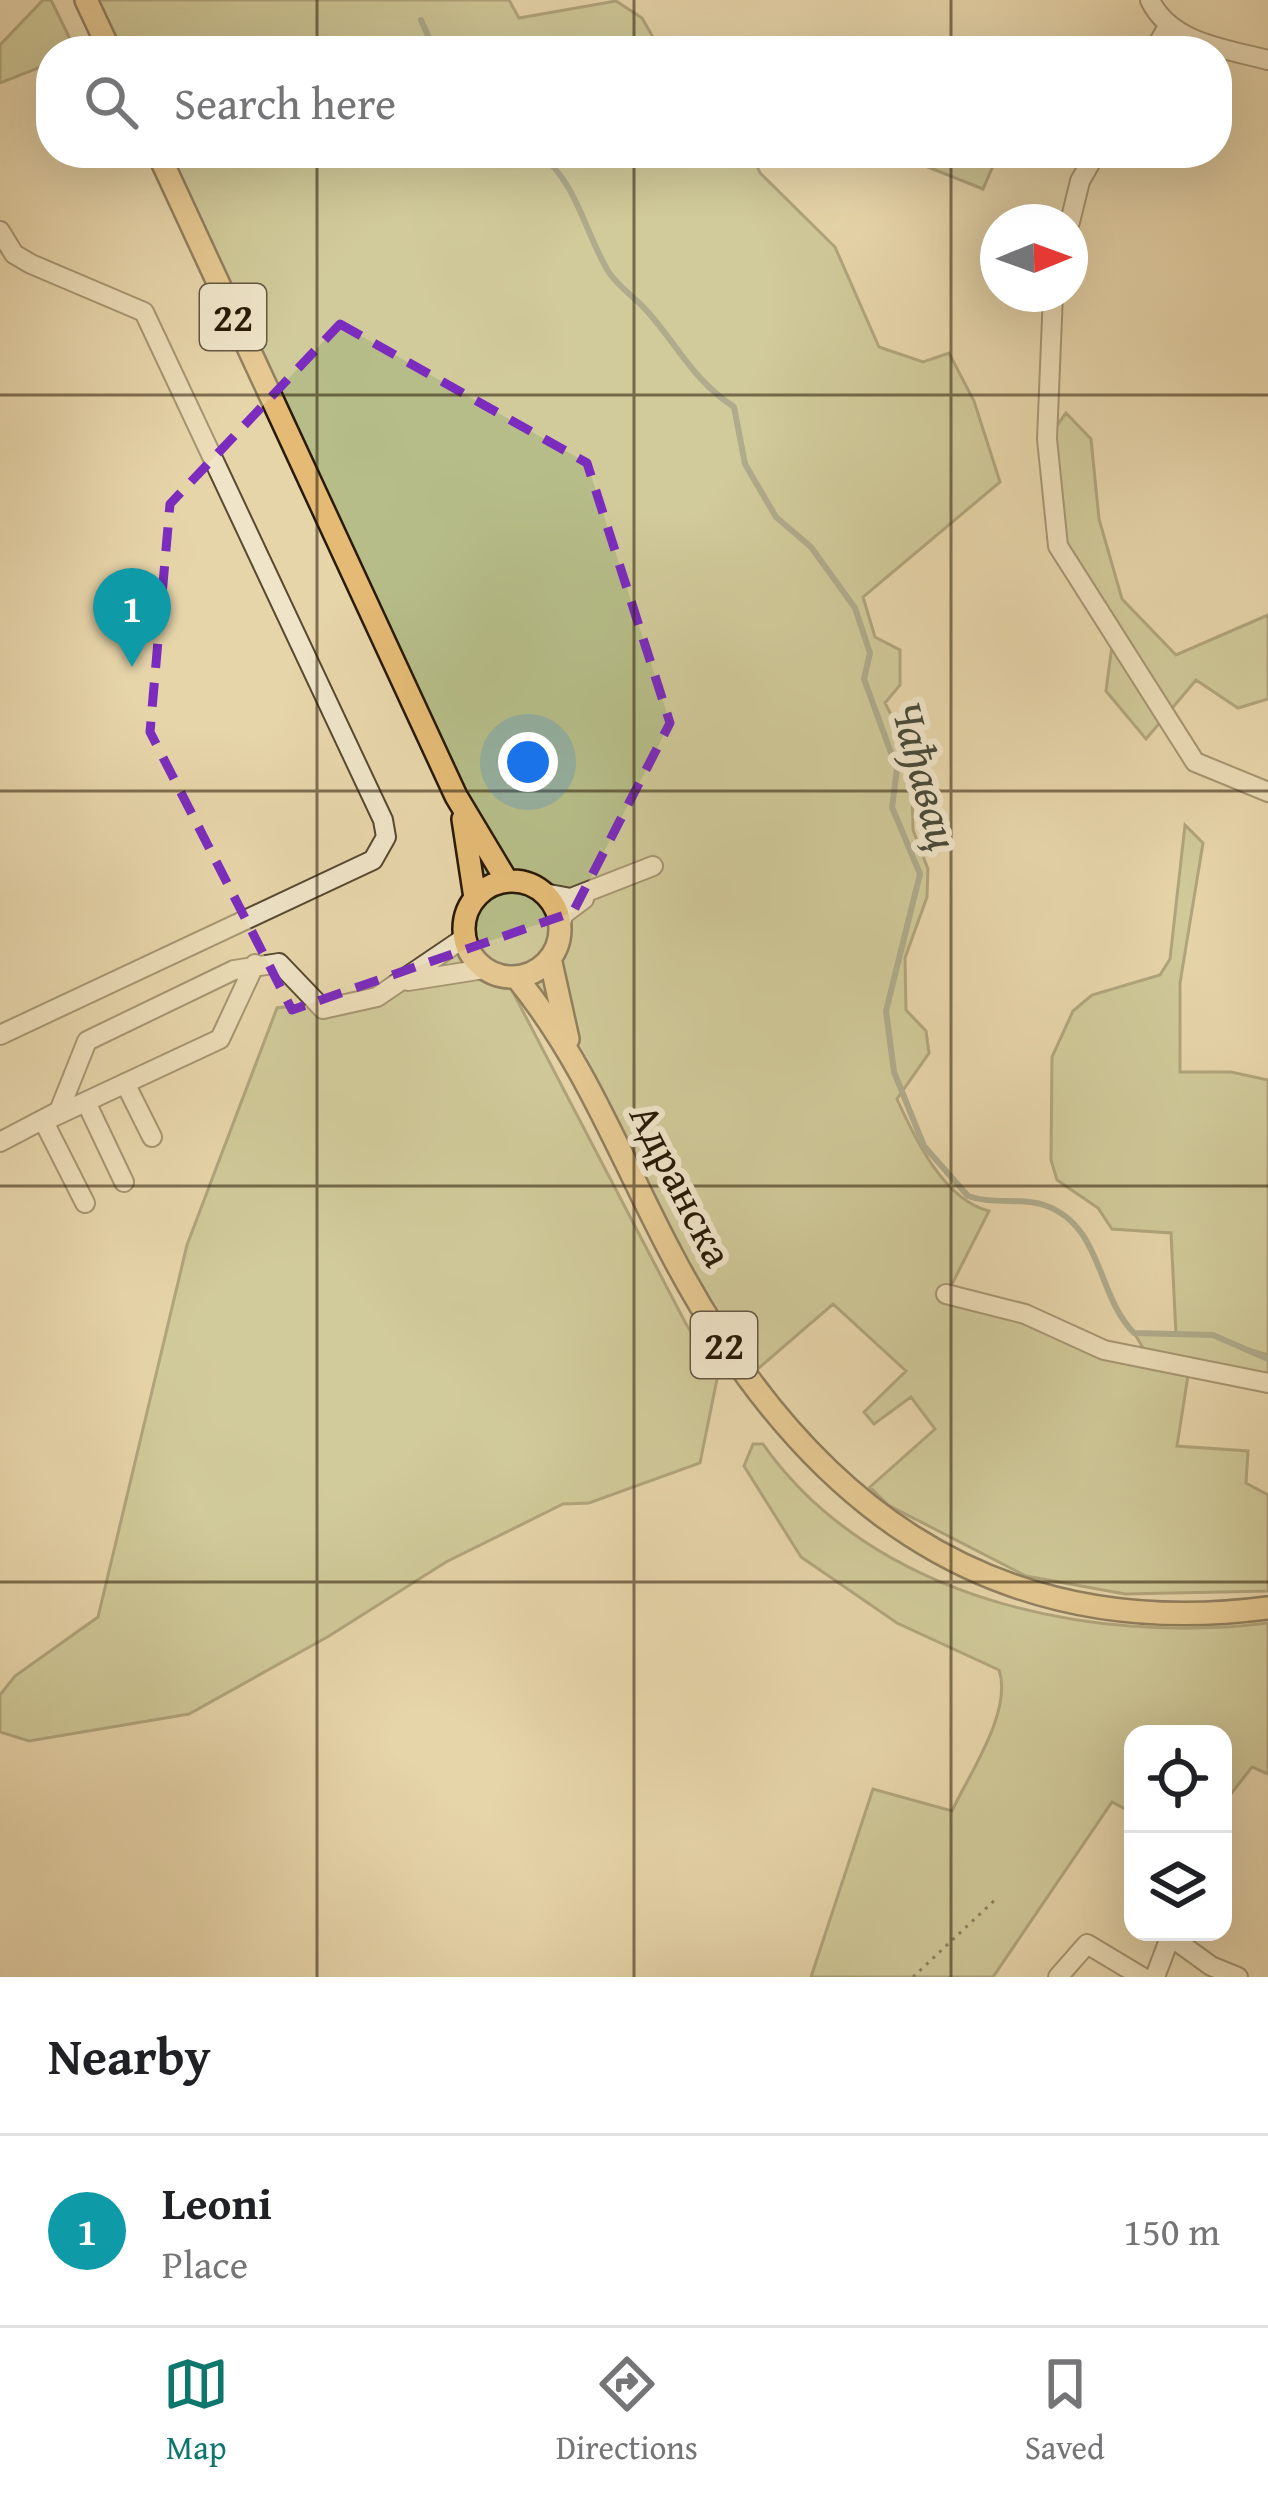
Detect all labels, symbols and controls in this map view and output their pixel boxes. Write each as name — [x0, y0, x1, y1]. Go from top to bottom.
search box — [36, 36, 1232, 168]
icon: search — [78, 69, 144, 135]
text: Search here — [174, 70, 396, 135]
north arrow — [980, 204, 1088, 312]
road number: 22 — [200, 284, 266, 350]
pin: 1 — [93, 568, 171, 667]
water label: Чађавац — [875, 693, 978, 857]
your location — [498, 732, 558, 792]
street label: Адранска — [615, 1093, 750, 1277]
road number: 22 — [691, 1312, 757, 1378]
map controls — [1124, 1725, 1232, 1941]
button: locate — [1124, 1725, 1232, 1833]
button: layers — [1124, 1833, 1232, 1941]
text: Nearby — [48, 2018, 211, 2093]
text: Leoni — [162, 2170, 272, 2235]
text: 1 — [77, 2202, 97, 2259]
text: 150 m — [1123, 2202, 1220, 2259]
text: Place — [162, 2235, 248, 2292]
tab: Map — [163, 2351, 229, 2471]
tab: Directions — [556, 2351, 698, 2471]
tab: Saved — [1025, 2351, 1105, 2471]

